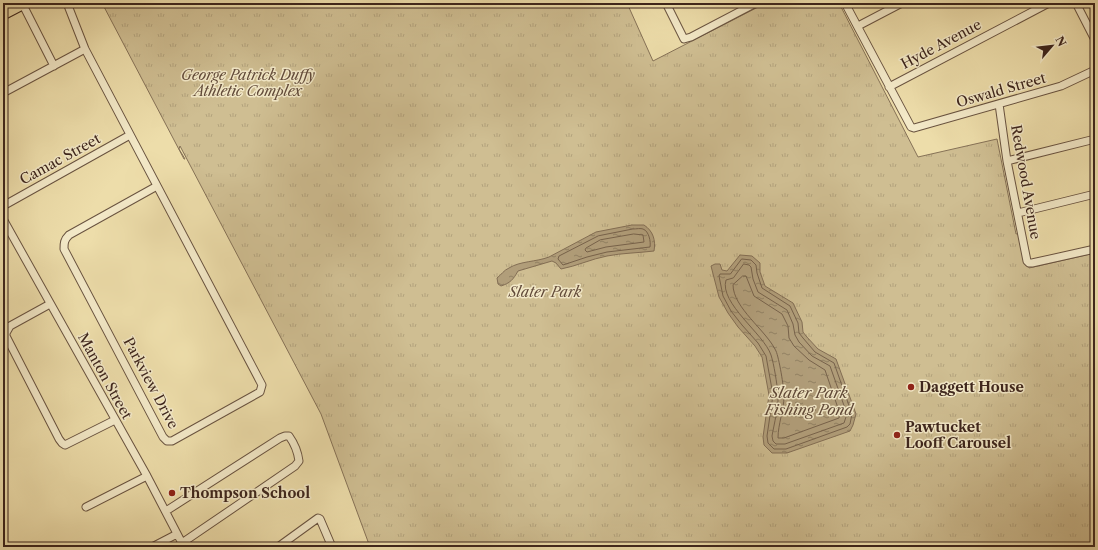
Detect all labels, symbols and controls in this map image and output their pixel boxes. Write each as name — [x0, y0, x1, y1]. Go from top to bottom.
street label: Hyde Avenue — [898, 15, 984, 73]
north arrow — [1032, 26, 1072, 66]
text: N — [1052, 34, 1069, 49]
park label: George Patrick Duffy Athletic Complex — [181, 66, 315, 100]
street label: Oswald Street — [954, 69, 1048, 111]
street label: Redwood Avenue — [1007, 123, 1045, 241]
street label: Camac Street — [17, 129, 103, 189]
park label: Slater Park — [508, 283, 582, 301]
street label: Manton Street — [74, 330, 136, 422]
street label: Parkview Drive — [119, 334, 183, 432]
place label: Daggett House — [919, 378, 1024, 396]
marker: Daggett House — [906, 382, 916, 392]
water label: Slater Park Fishing Pond — [764, 383, 855, 419]
place label: Pawtucket Looff Carousel — [905, 418, 1011, 452]
marker: Pawtucket Looff Carousel — [892, 430, 902, 440]
place label: Thompson School — [180, 484, 310, 502]
marker: Thompson School — [167, 488, 177, 498]

